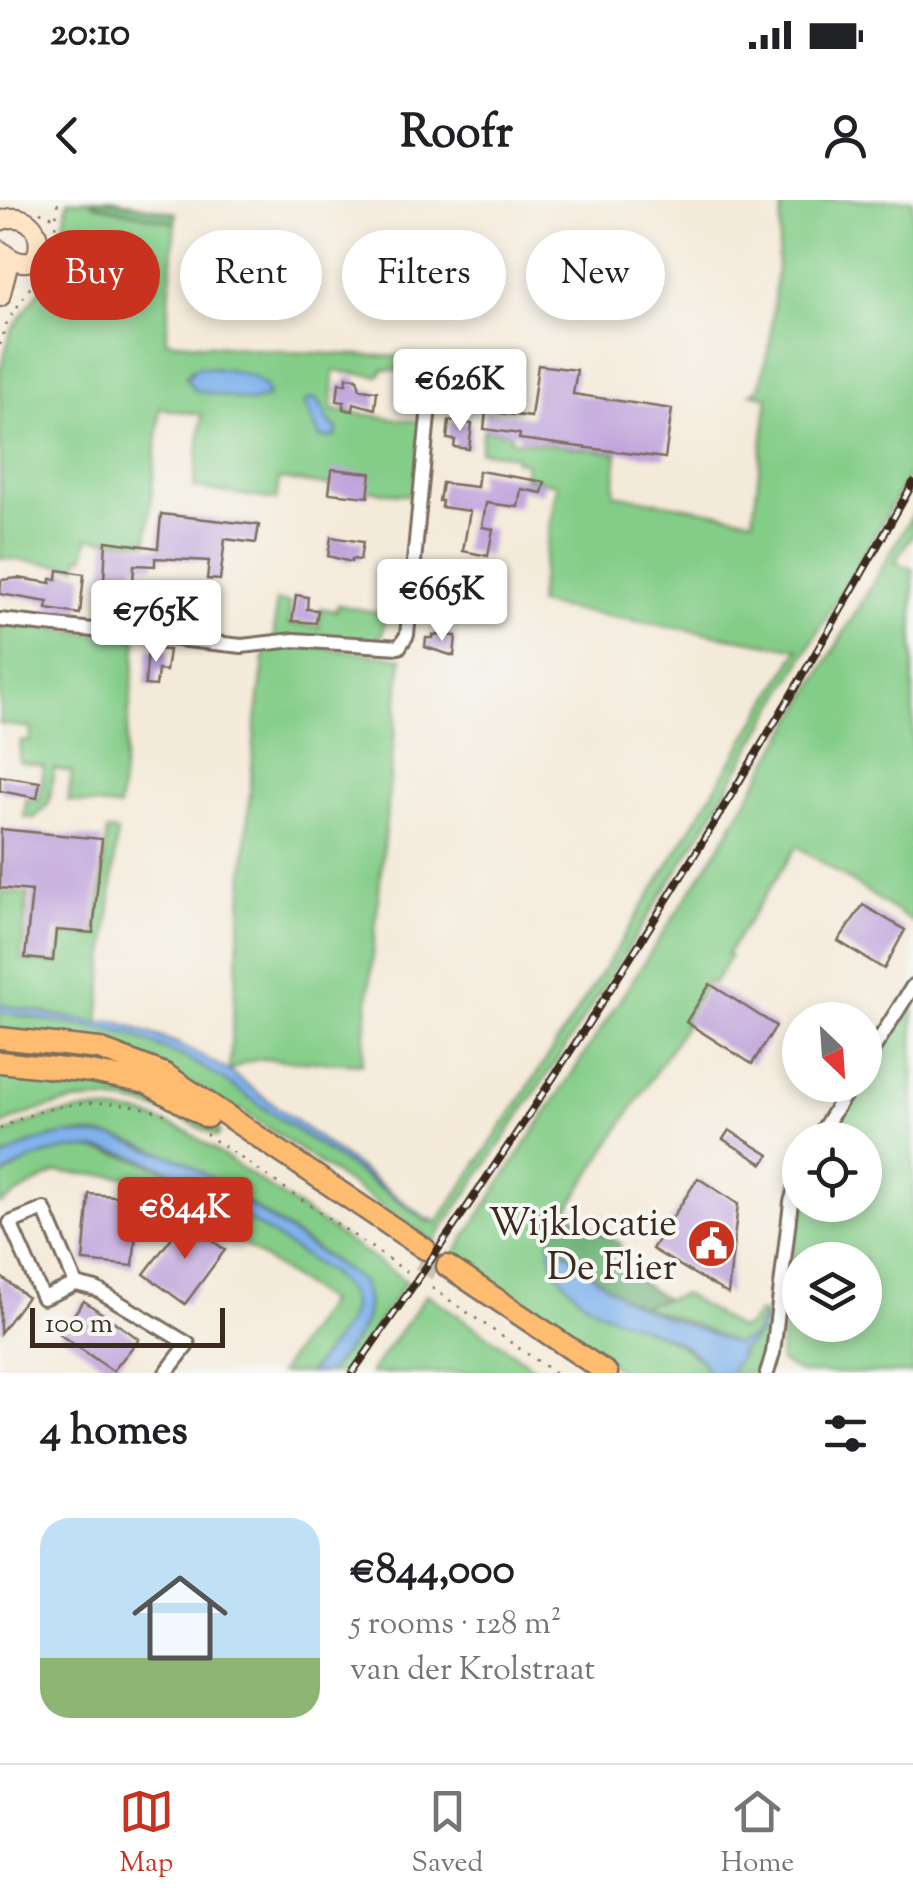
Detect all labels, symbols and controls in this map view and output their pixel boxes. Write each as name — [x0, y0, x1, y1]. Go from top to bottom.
text: 20:10 — [50, 8, 130, 62]
text: Roofr — [400, 103, 513, 168]
icon: back — [40, 108, 95, 163]
icon: person — [818, 108, 873, 163]
chip: Buy — [30, 230, 160, 320]
chip: Rent — [180, 230, 322, 320]
chip: Filters — [342, 230, 506, 320]
chip: New — [526, 230, 665, 320]
pin: €626K — [390, 349, 530, 434]
text: €626K — [415, 358, 505, 404]
pin: €665K — [372, 559, 512, 644]
text: €665K — [399, 568, 485, 614]
pin: €765K — [86, 580, 226, 665]
text: €765K — [113, 589, 199, 635]
north arrow — [782, 1002, 882, 1102]
map controls — [782, 1002, 882, 1342]
button: locate — [782, 1122, 882, 1222]
pin: €844K — [115, 1177, 255, 1262]
text: €844K — [140, 1186, 230, 1232]
place label: Wijklocatie De Flier — [488, 1199, 677, 1297]
public building icon: Wijklocatie De Flier — [686, 1218, 738, 1270]
button: layers — [782, 1242, 882, 1342]
scale bar — [30, 1303, 225, 1348]
text: 100 m — [45, 1305, 113, 1345]
text: 4 homes — [40, 1403, 188, 1463]
icon: filters — [818, 1406, 873, 1461]
text: €844,000 — [350, 1542, 515, 1602]
icon: home — [120, 1558, 240, 1678]
text: 5 rooms · 128 m² — [350, 1602, 561, 1648]
text: van der Krolstraat — [350, 1648, 595, 1694]
tab: Map — [119, 1784, 174, 1884]
tab: Saved — [411, 1784, 483, 1884]
tab: Home — [721, 1784, 794, 1884]

